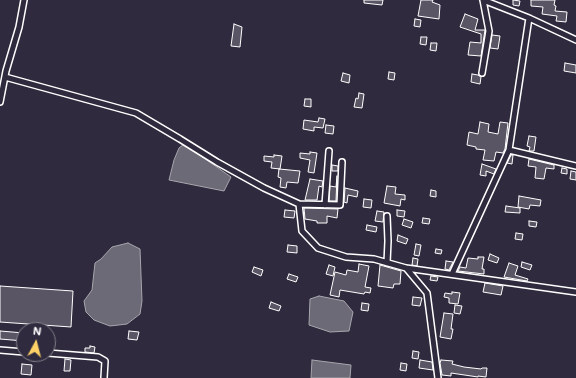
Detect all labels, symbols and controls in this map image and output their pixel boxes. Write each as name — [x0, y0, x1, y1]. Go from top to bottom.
north arrow — [16, 322, 56, 362]
text: N — [32, 323, 42, 339]

